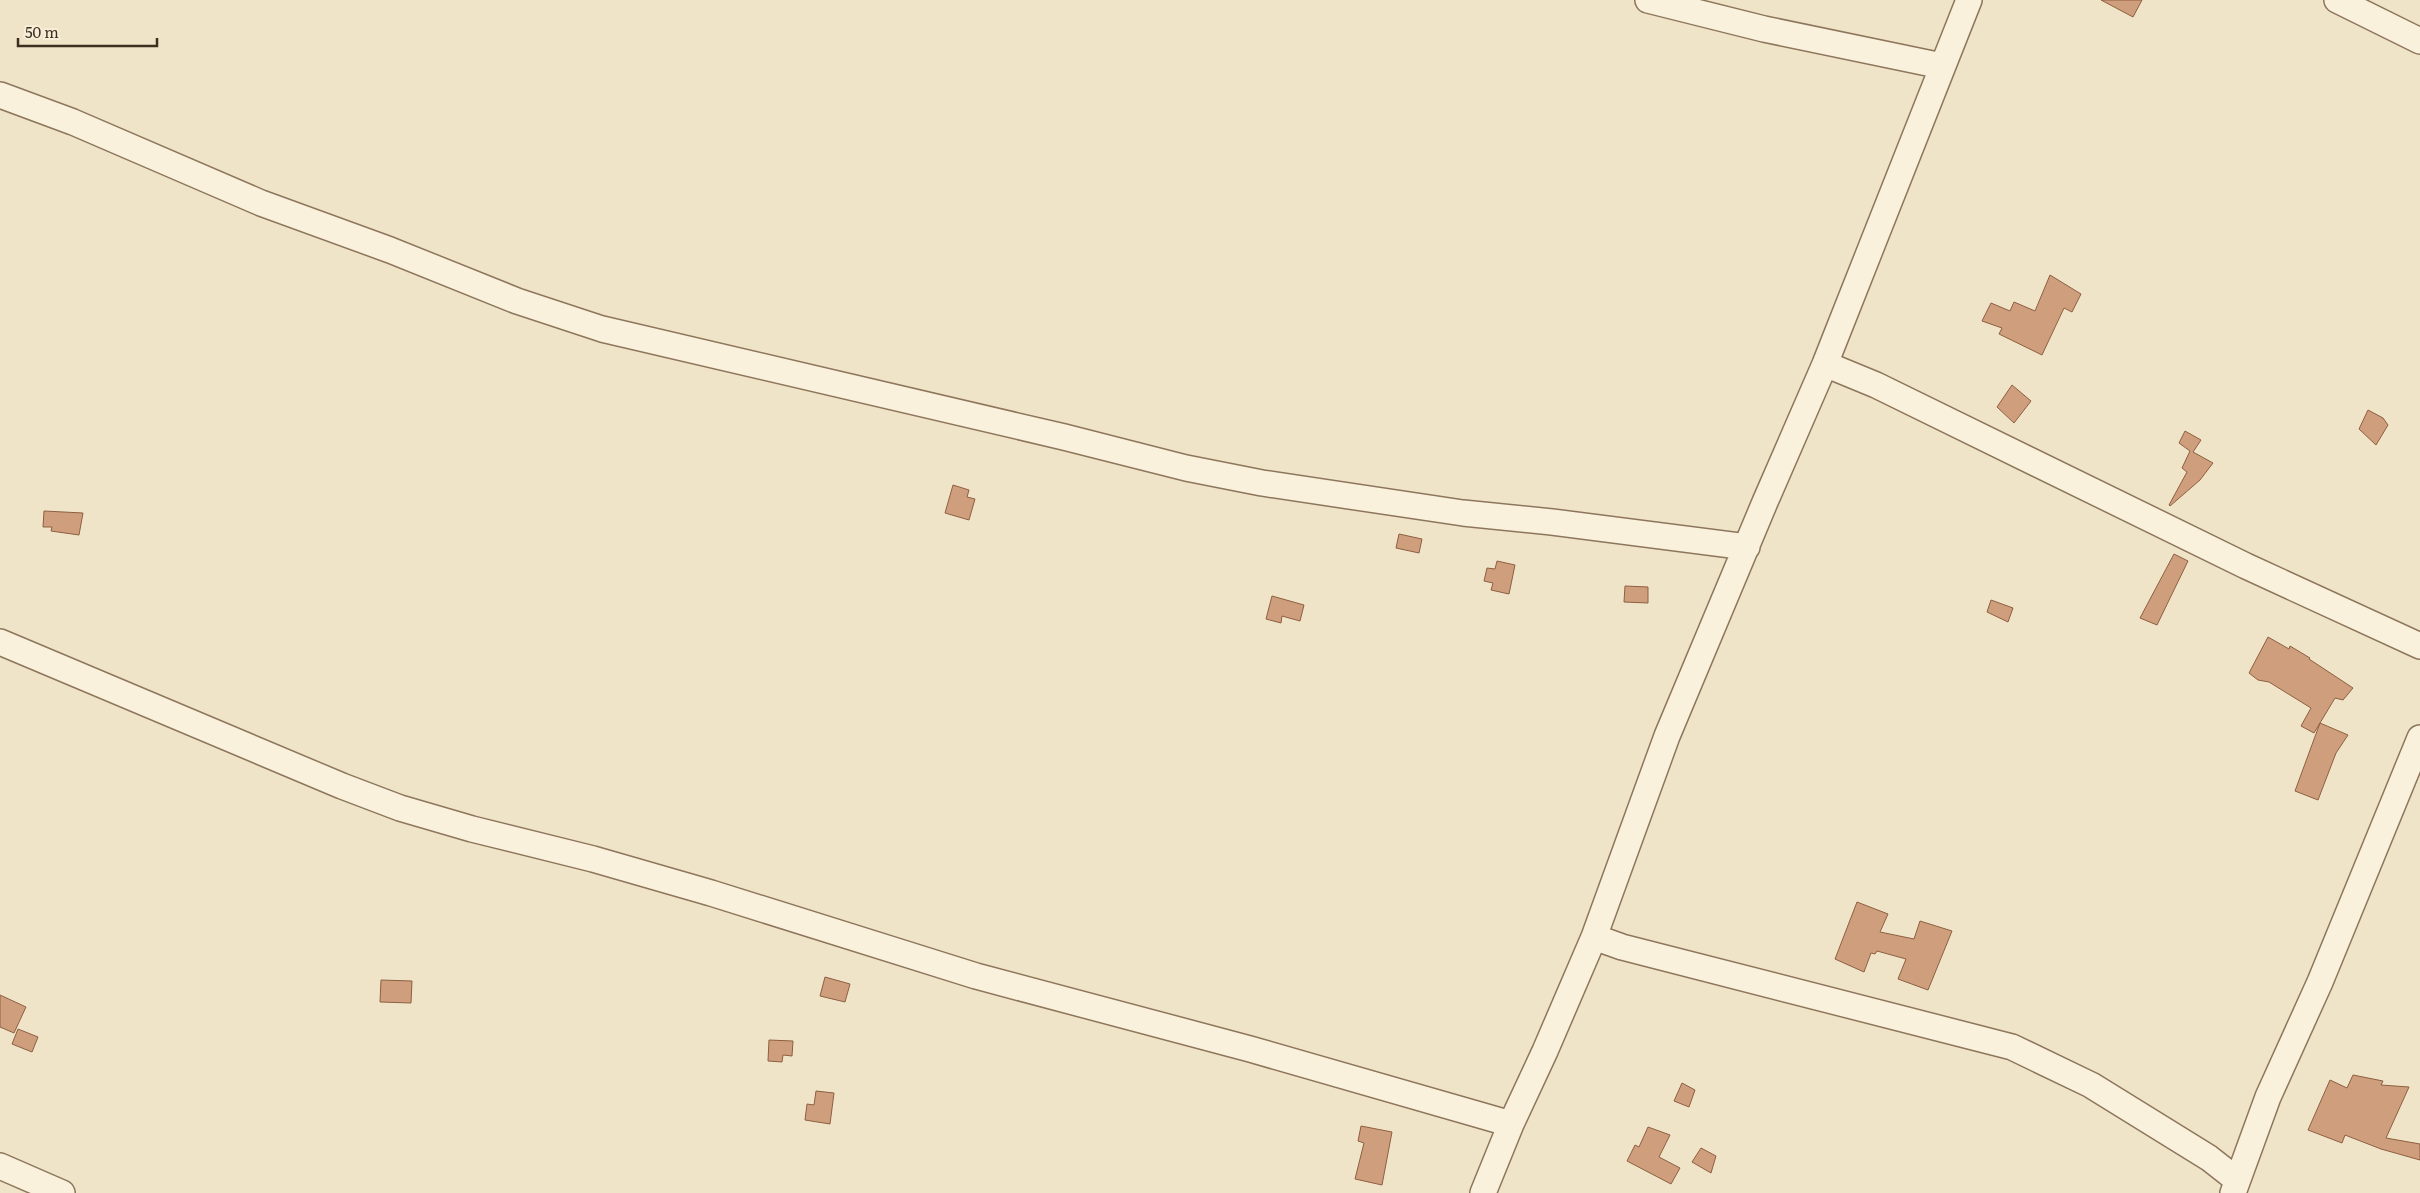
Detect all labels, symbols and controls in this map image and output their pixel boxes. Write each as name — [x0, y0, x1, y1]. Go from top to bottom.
scale bar — [18, 15, 156, 47]
text: 50 m — [25, 20, 59, 43]

